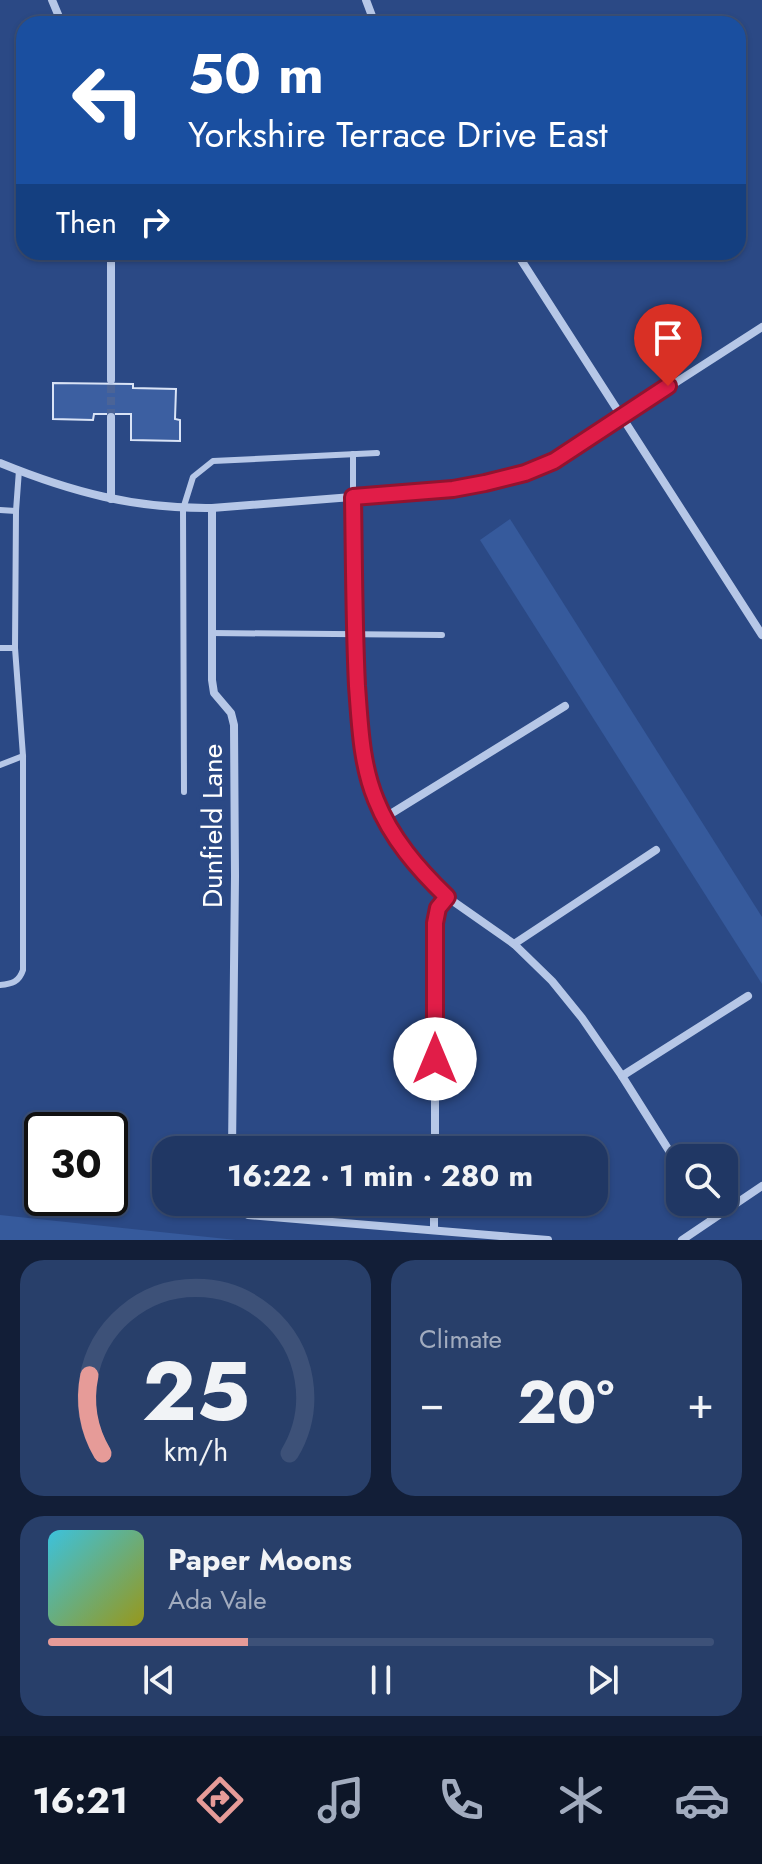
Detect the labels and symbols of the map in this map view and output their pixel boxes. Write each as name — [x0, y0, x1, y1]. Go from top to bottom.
pin — [634, 304, 702, 386]
street label: Dunfield Lane — [192, 744, 233, 908]
position arrow — [393, 1017, 477, 1101]
speed limit sign: 30 — [24, 1112, 128, 1216]

